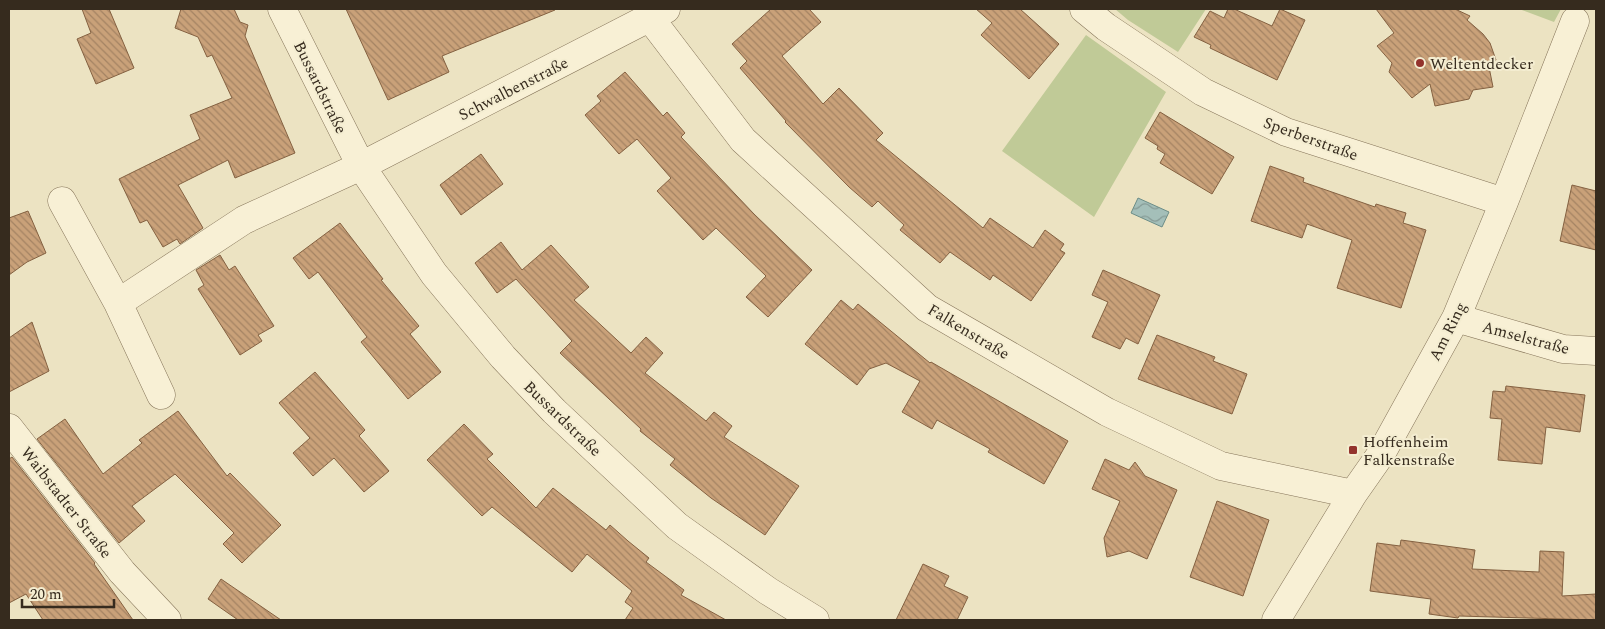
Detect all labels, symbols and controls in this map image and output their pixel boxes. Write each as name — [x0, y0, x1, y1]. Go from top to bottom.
street label: Bussardstraße — [287, 37, 353, 138]
street label: Schwalbenstraße — [454, 51, 573, 127]
place label: Weltentdecker — [1430, 52, 1533, 76]
marker: Weltentdecker — [1414, 57, 1426, 69]
street label: Sperberstraße — [1260, 111, 1361, 167]
street label: Falkenstraße — [923, 298, 1014, 366]
street label: Am Ring — [1423, 298, 1473, 365]
street label: Amselstraße — [1479, 315, 1572, 361]
street label: Bussardstraße — [518, 375, 607, 462]
place label: Hoffenheim Falkenstraße — [1363, 430, 1455, 472]
street label: Waibstadter Straße — [15, 442, 118, 564]
marker: Hoffenheim Falkenstraße — [1347, 444, 1359, 456]
scale bar — [22, 576, 115, 608]
text: 20 m — [30, 583, 62, 606]

